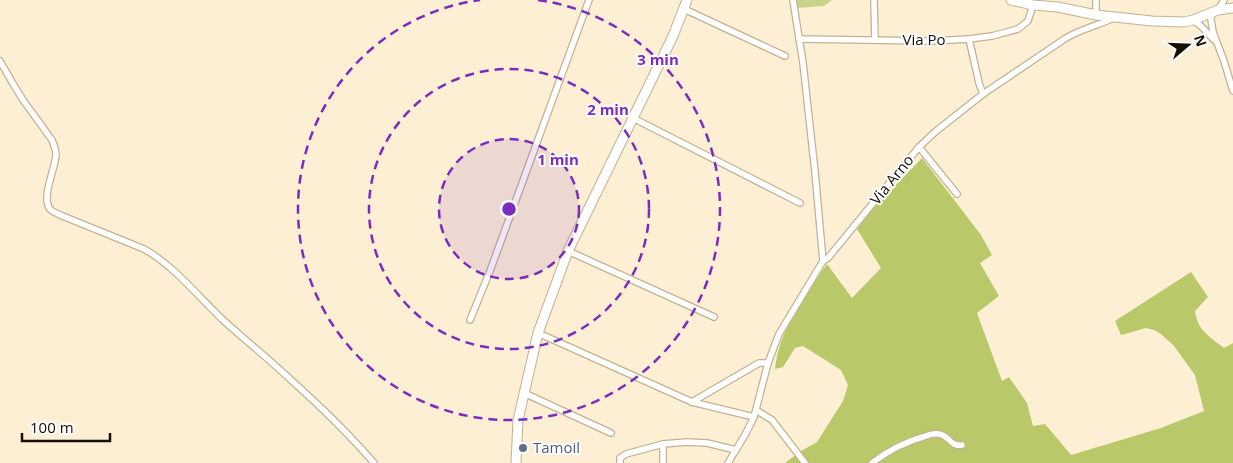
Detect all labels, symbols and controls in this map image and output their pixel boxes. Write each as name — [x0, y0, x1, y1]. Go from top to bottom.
north arrow — [1163, 20, 1213, 70]
street label: Via Po — [902, 29, 946, 49]
text: N — [1190, 32, 1212, 49]
text: 3 min — [637, 49, 679, 69]
text: 2 min — [587, 99, 629, 119]
text: 1 min — [537, 149, 579, 169]
street label: Via Arno — [865, 150, 918, 209]
centre of rings — [500, 200, 518, 218]
scale bar — [22, 410, 110, 442]
text: 100 m — [30, 417, 74, 437]
place label: Tamoil — [533, 437, 580, 457]
marker: Tamoil — [517, 442, 529, 454]

